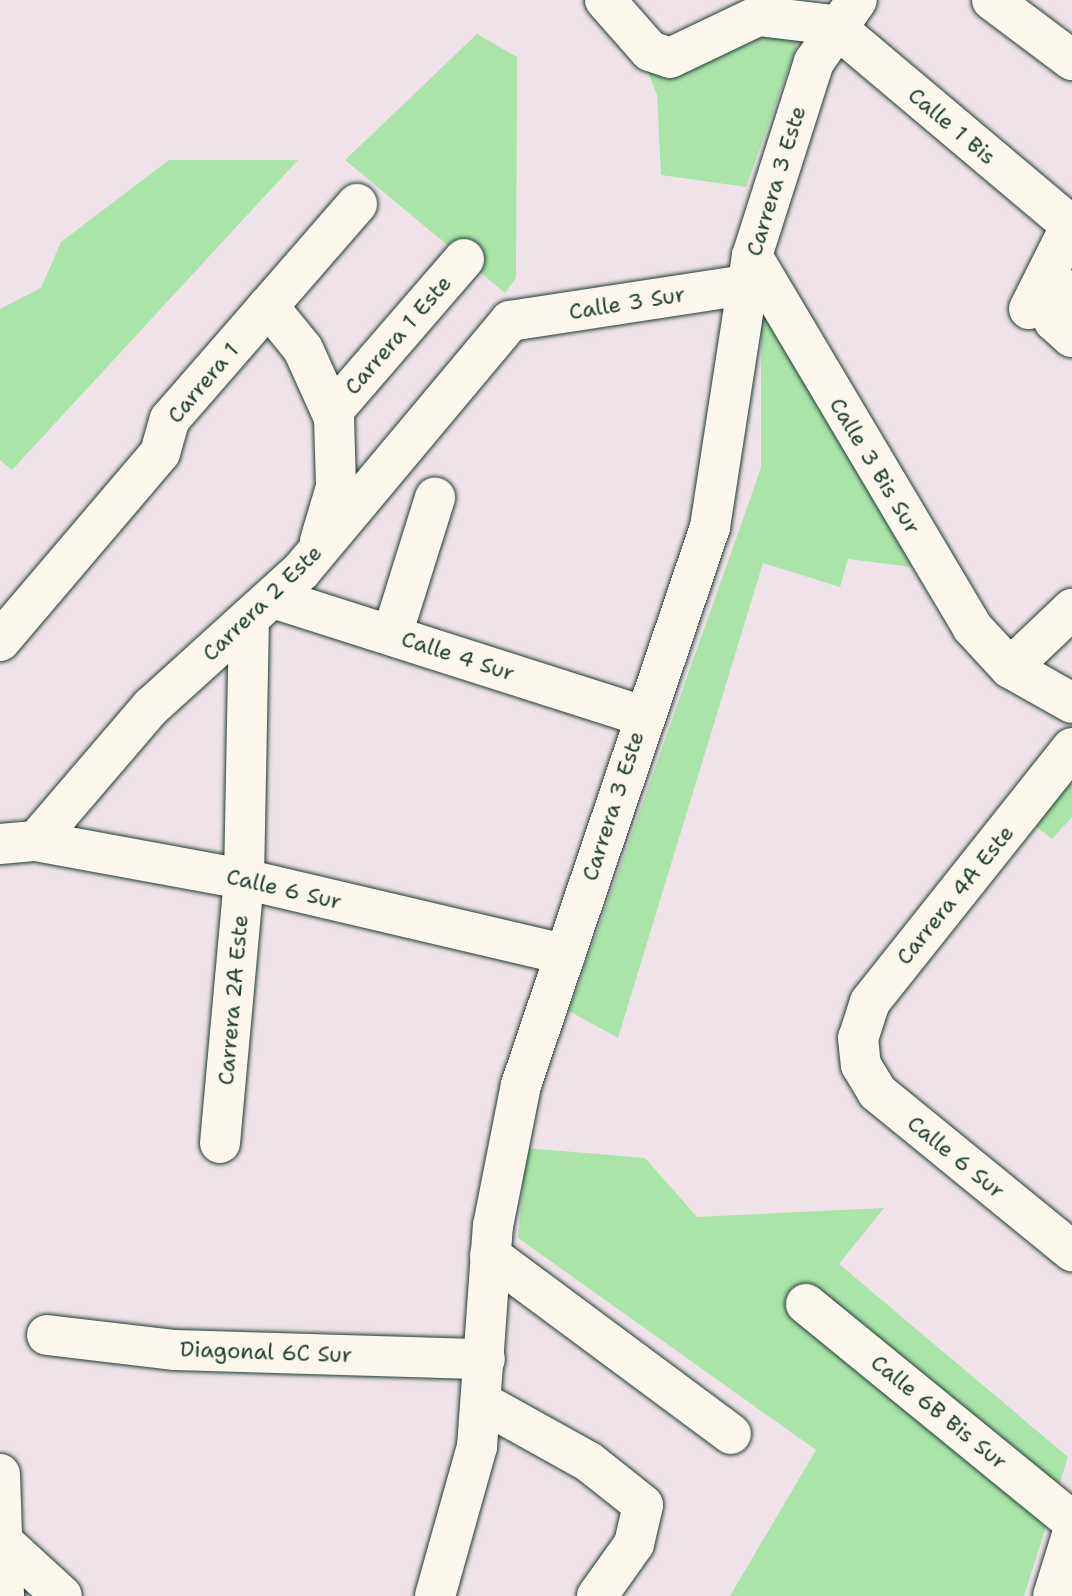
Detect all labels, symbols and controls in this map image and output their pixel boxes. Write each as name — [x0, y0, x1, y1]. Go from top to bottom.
street label: Calle 1 Bis — [903, 82, 1001, 170]
street label: Carrera 3 Este — [741, 103, 811, 259]
street label: Carrera 1 Este — [339, 270, 457, 400]
street label: Calle 3 Sur — [567, 281, 687, 325]
street label: Carrera 1 — [162, 337, 244, 429]
street label: Calle 3 Bis Sur — [824, 393, 926, 539]
street label: Carrera 2 Este — [197, 539, 327, 667]
street label: Calle 4 Sur — [398, 625, 518, 687]
street label: Carrera 3 Este — [576, 728, 650, 884]
street label: Carrera 4A Este — [891, 820, 1019, 970]
street label: Calle 6 Sur — [224, 863, 344, 915]
street label: Carrera 2A Este — [212, 914, 254, 1086]
street label: Calle 6 Sur — [902, 1110, 1010, 1204]
street label: Diagonal 6C Sur — [179, 1336, 353, 1368]
street label: Calle 6B Bis Sur — [866, 1349, 1012, 1475]

